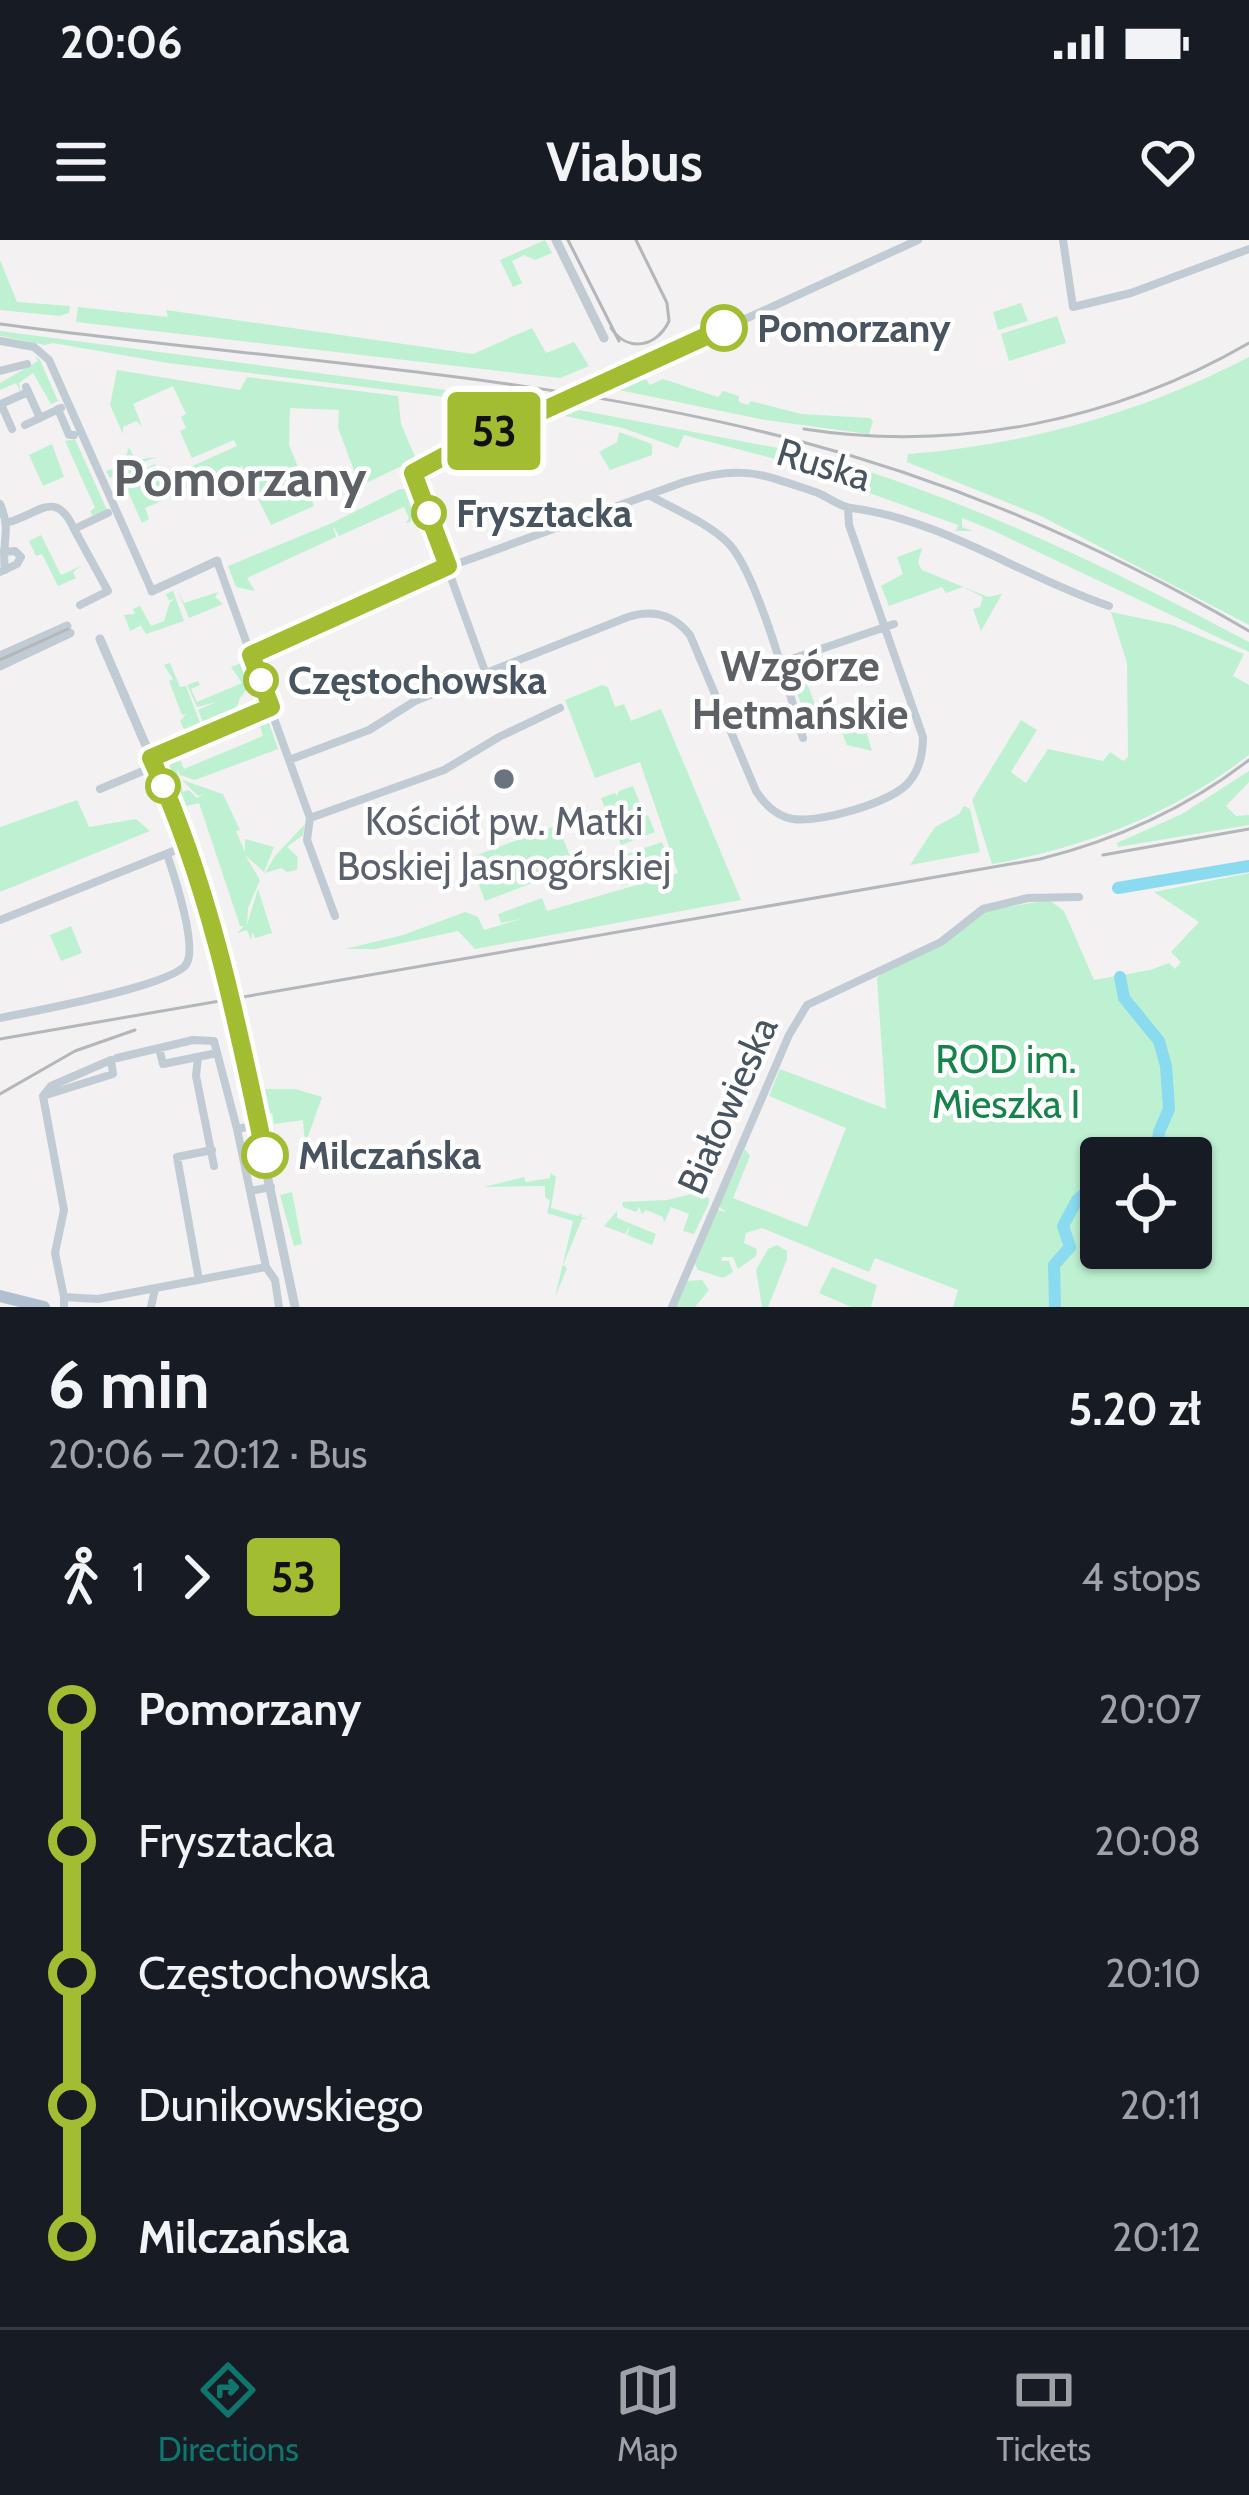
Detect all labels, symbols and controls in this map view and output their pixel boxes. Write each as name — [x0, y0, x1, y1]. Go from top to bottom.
text: 20:06 — [60, 15, 183, 69]
icon: menu — [48, 129, 114, 195]
text: Viabus — [546, 129, 703, 195]
icon: heart — [1135, 129, 1201, 195]
place label: Pomorzany — [757, 304, 951, 352]
marker: Pomorzany — [702, 306, 746, 350]
line badge: 53 — [440, 392, 548, 470]
text: 53 — [471, 405, 517, 457]
street label: Ruska — [771, 427, 877, 501]
district label: Pomorzany — [113, 447, 367, 509]
place label: Frysztacka — [456, 489, 632, 537]
marker: Frysztacka — [413, 497, 445, 529]
district label: Wzgórze Hetmańskie — [692, 640, 908, 740]
place label: Częstochowska — [288, 656, 547, 704]
marker: Częstochowska — [245, 664, 277, 696]
marker: Kościół pw. Matki Boskiej Jasnogórskiej — [491, 766, 517, 792]
unlabelled marker — [147, 770, 179, 802]
place label: Kościół pw. Matki Boskiej Jasnogórskiej — [337, 797, 671, 890]
street label: Białowieska — [667, 1009, 788, 1201]
park label: ROD im. Mieszka I — [932, 1035, 1080, 1128]
place label: Milczańska — [298, 1131, 481, 1179]
marker: Milczańska — [243, 1133, 287, 1177]
map controls — [1080, 1137, 1212, 1269]
button: locate — [1080, 1137, 1212, 1269]
text: 6 min — [48, 1344, 210, 1425]
text: 5.20 zł — [1068, 1382, 1201, 1436]
text: 20:06 – 20:12 · Bus — [48, 1430, 367, 1478]
icon: walk — [48, 1544, 114, 1610]
icon: forward — [163, 1544, 229, 1610]
text: 53 — [271, 1551, 316, 1603]
text: 1 — [132, 1553, 145, 1601]
text: 4 stops — [1081, 1553, 1201, 1601]
text: Pomorzany — [138, 1682, 361, 1736]
text: 20:07 — [1099, 1685, 1201, 1733]
text: Frysztacka — [138, 1814, 335, 1868]
text: 20:08 — [1094, 1817, 1201, 1865]
text: Częstochowska — [138, 1946, 430, 2000]
text: 20:10 — [1105, 1949, 1201, 1997]
text: Dunikowskiego — [138, 2078, 424, 2132]
text: 20:11 — [1120, 2081, 1201, 2129]
text: Milczańska — [138, 2210, 349, 2264]
text: 20:12 — [1112, 2213, 1201, 2261]
tab: Directions — [158, 2357, 299, 2469]
tab: Map — [615, 2357, 681, 2469]
tab: Tickets — [996, 2357, 1091, 2469]

